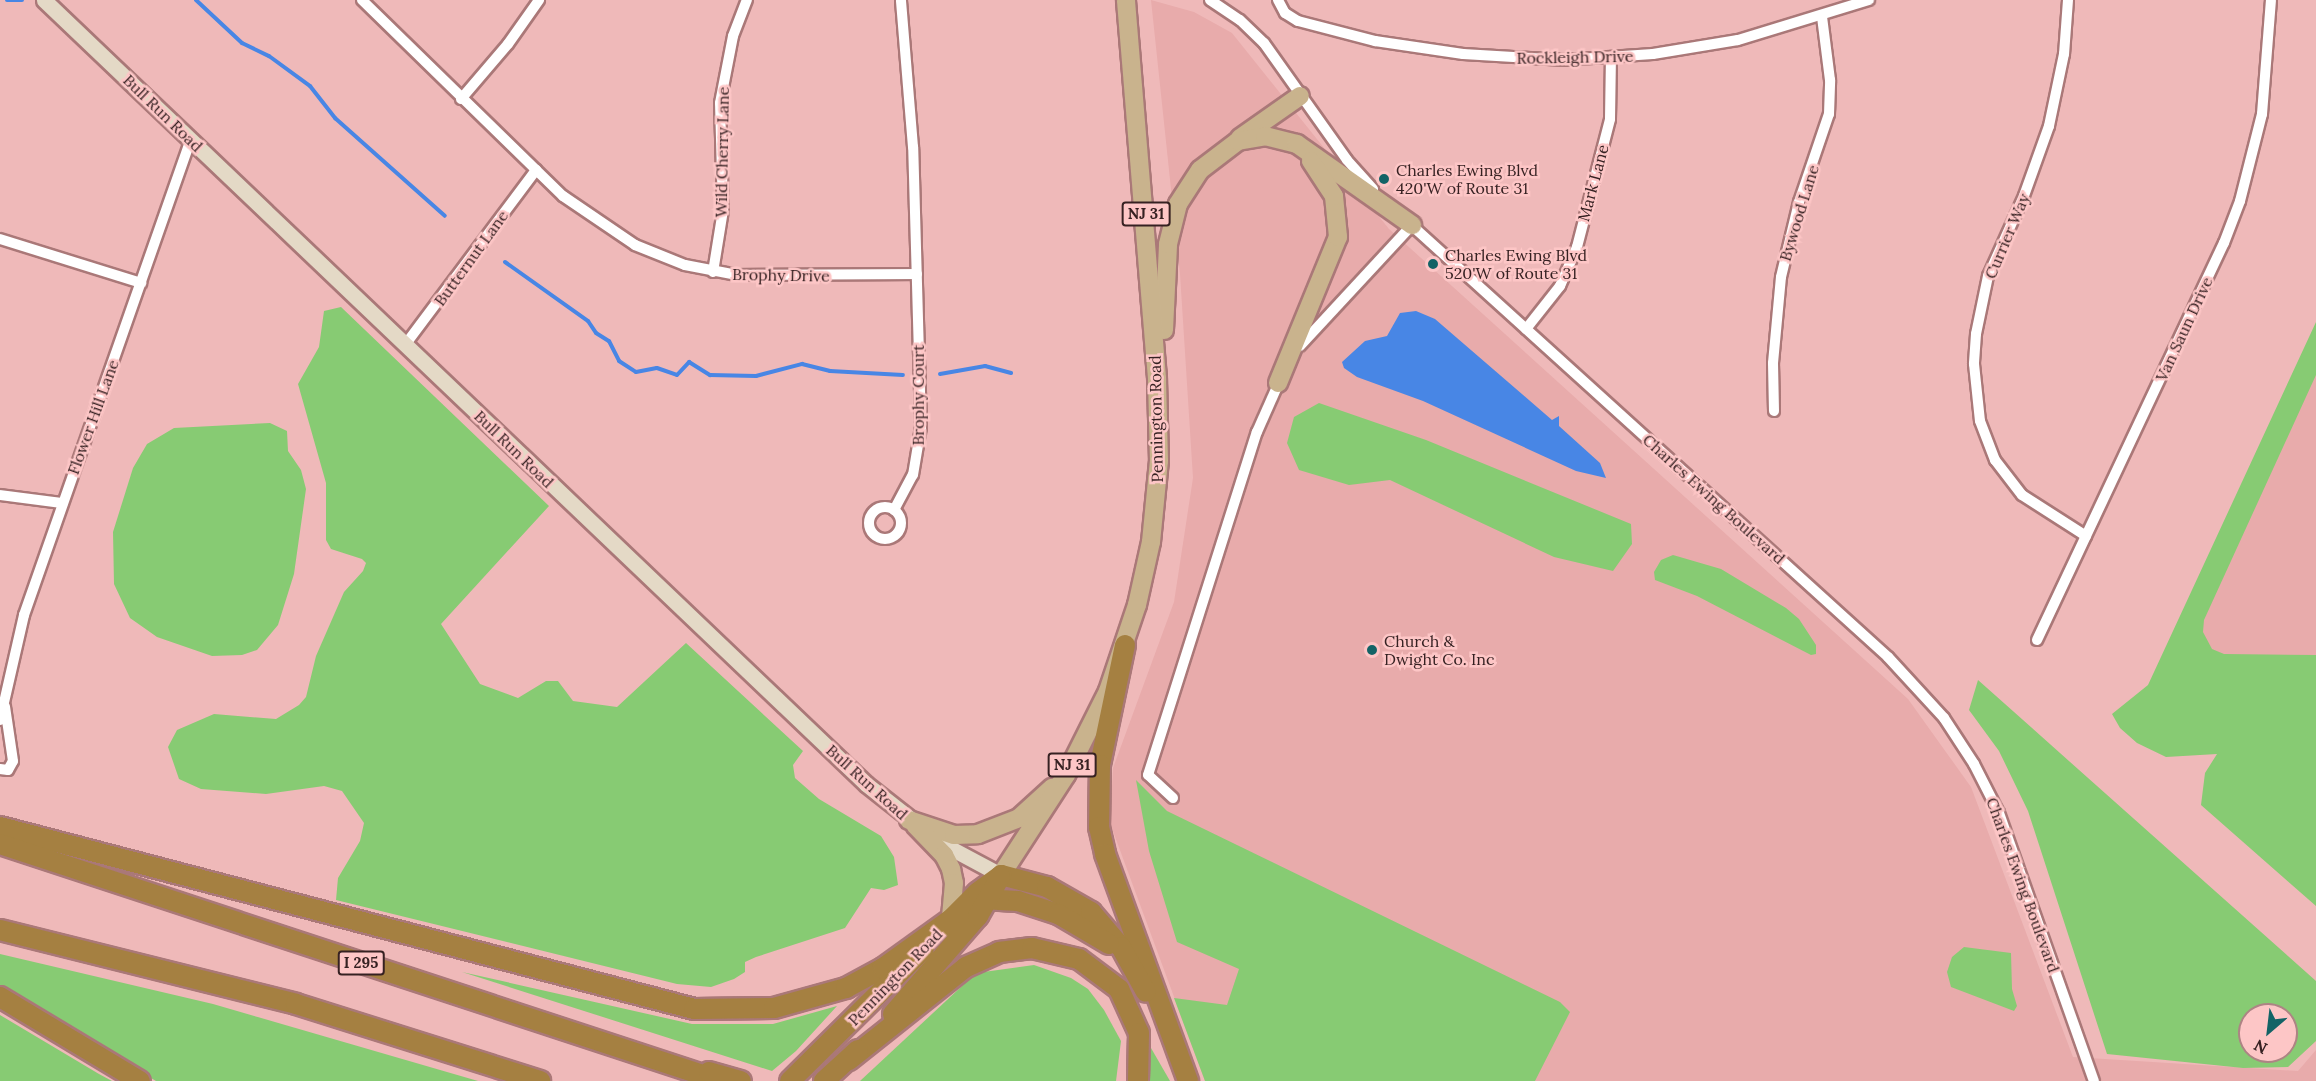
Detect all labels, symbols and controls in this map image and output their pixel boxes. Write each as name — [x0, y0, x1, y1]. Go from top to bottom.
street label: Rockleigh Drive — [1516, 46, 1634, 68]
street label: Bull Run Road — [119, 70, 207, 156]
street label: Wild Cherry Lane — [711, 86, 733, 218]
street label: Mark Lane — [1574, 142, 1612, 224]
place label: Charles Ewing Blvd 420'W of Route 31 — [1396, 160, 1538, 198]
street label: Bywood Lane — [1775, 163, 1823, 263]
marker: Charles Ewing Blvd 420'W of Route 31 — [1377, 172, 1391, 186]
street label: Currier Way — [1980, 190, 2034, 282]
road number: NJ 31 — [1120, 202, 1172, 226]
street label: Butternut Lane — [430, 206, 512, 310]
place label: Charles Ewing Blvd 520'W of Route 31 — [1445, 245, 1587, 283]
marker: Charles Ewing Blvd 520'W of Route 31 — [1426, 257, 1440, 271]
street label: Brophy Drive — [732, 265, 830, 285]
street label: Van Saun Drive — [2151, 274, 2217, 384]
street label: Brophy Court — [908, 344, 928, 446]
street label: Pennington Road — [1145, 355, 1167, 483]
street label: Flower Hill Lane — [63, 357, 123, 477]
street label: Bull Run Road — [470, 406, 558, 492]
street label: Charles Ewing Boulevard — [1639, 430, 1789, 568]
place label: Church & Dwight Co. Inc — [1384, 631, 1494, 669]
marker: Church & Dwight Co. Inc — [1365, 643, 1379, 657]
street label: Bull Run Road — [822, 740, 912, 824]
road number: NJ 31 — [1046, 753, 1098, 777]
street label: Charles Ewing Boulevard — [1982, 795, 2064, 975]
street label: Pennington Road — [844, 925, 946, 1029]
road number: I 295 — [337, 951, 385, 975]
north arrow — [2238, 1003, 2298, 1063]
text: N — [2250, 1035, 2271, 1059]

